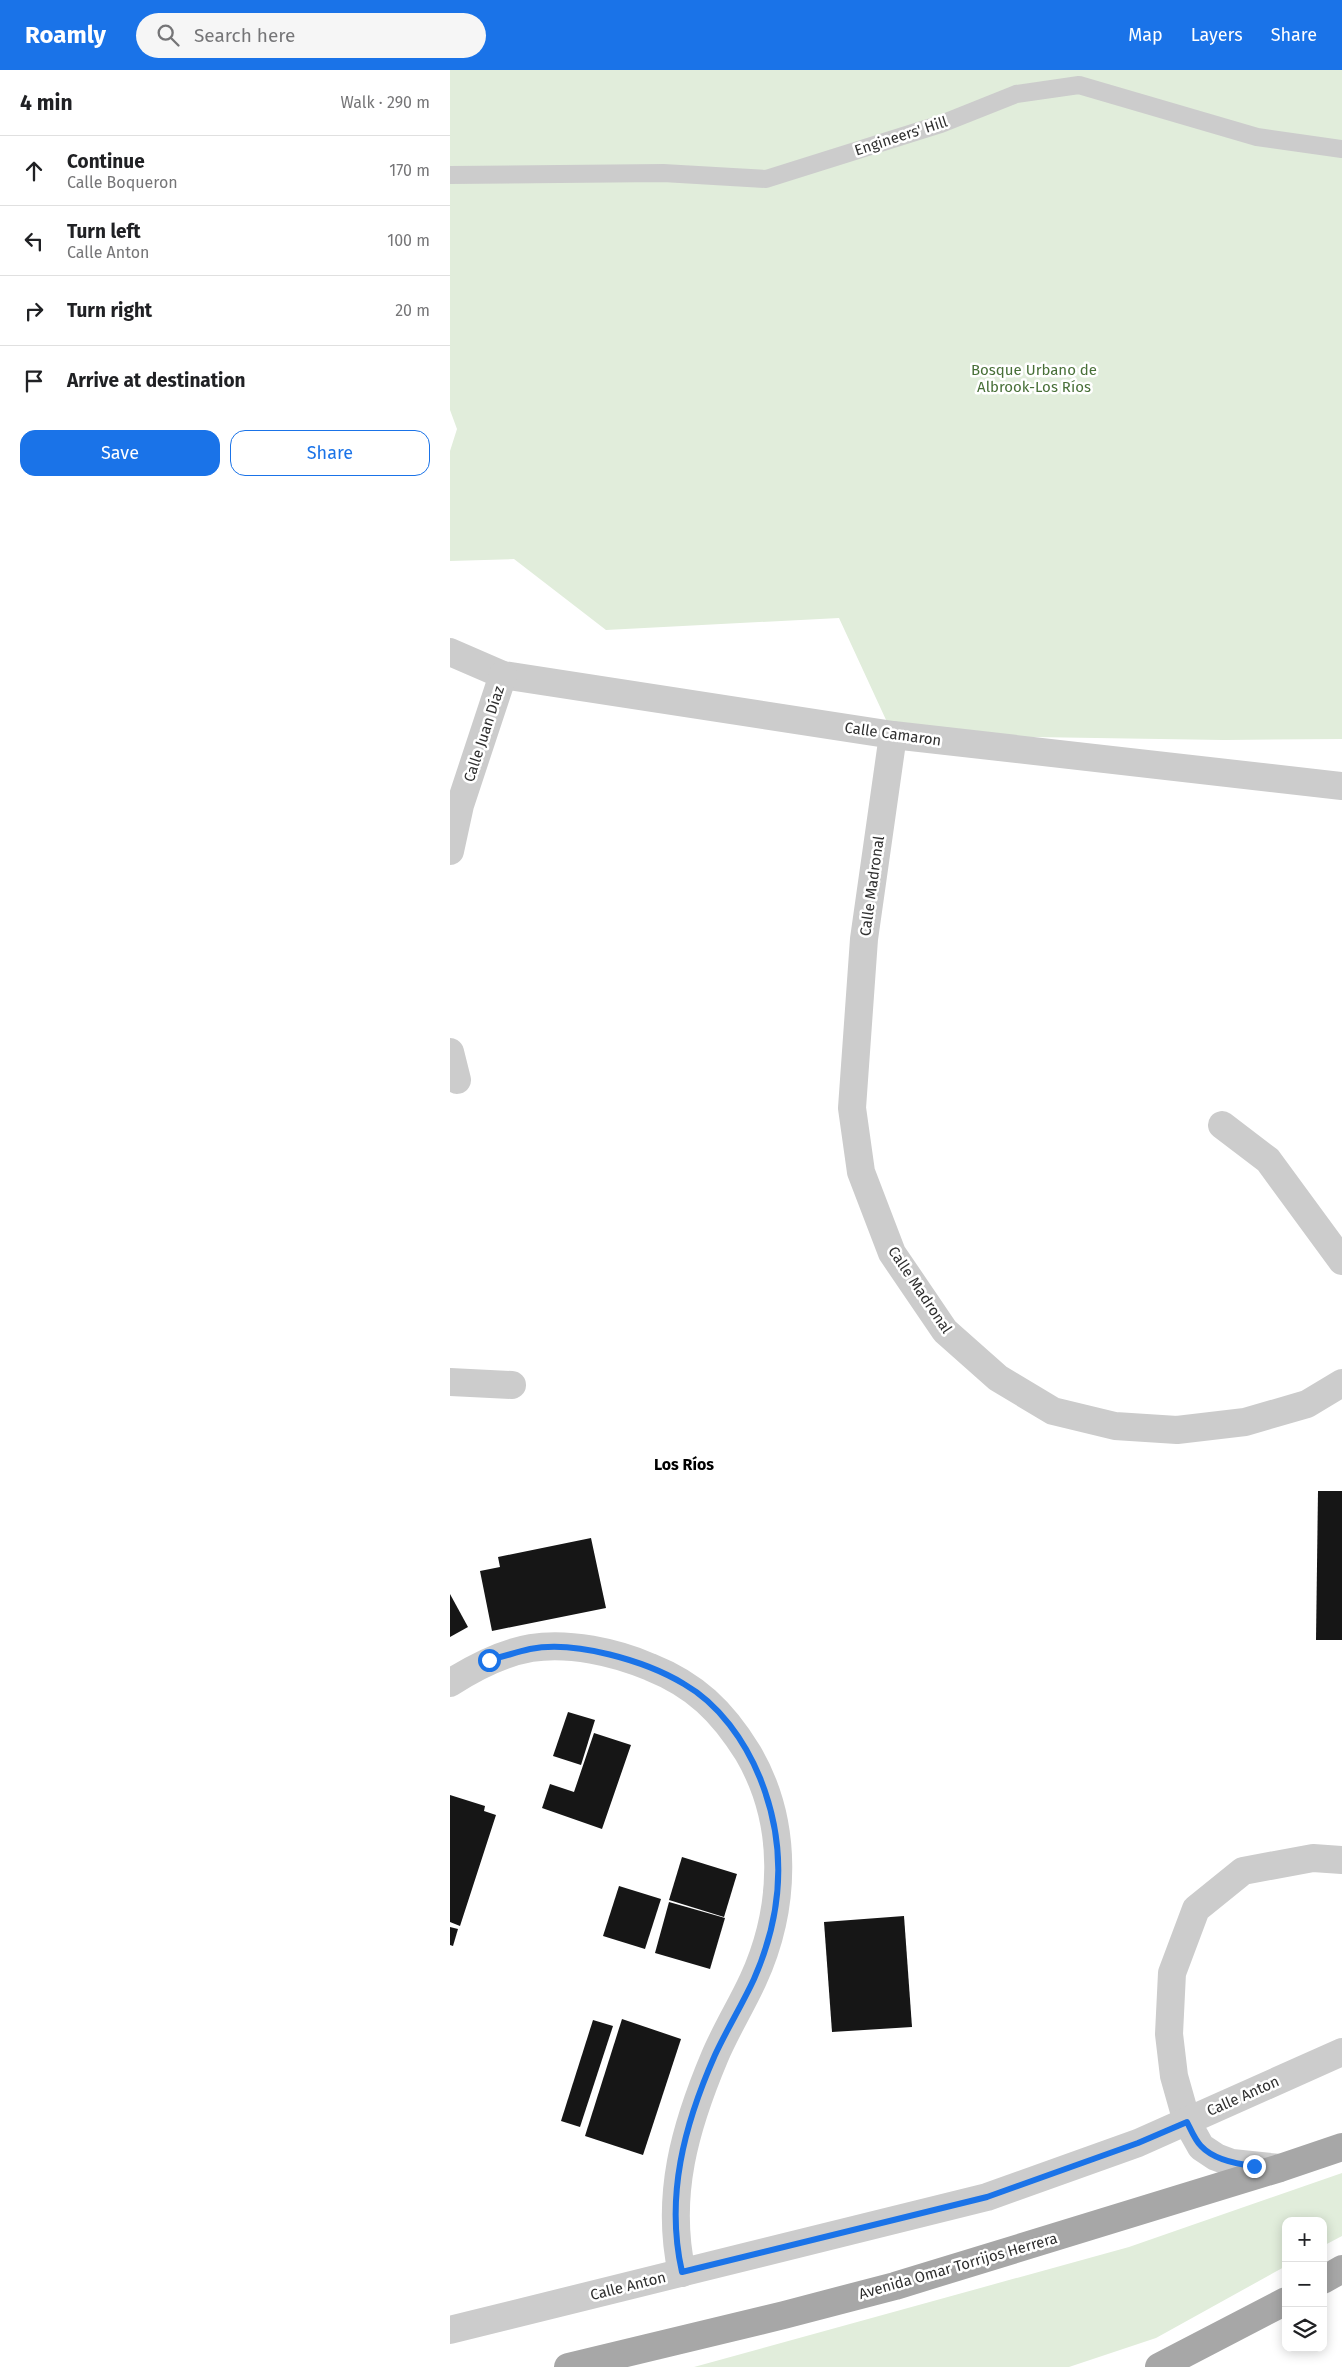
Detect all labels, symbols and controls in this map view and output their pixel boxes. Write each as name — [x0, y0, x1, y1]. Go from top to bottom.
search box — [136, 13, 486, 58]
text: Roamly — [25, 21, 106, 49]
icon: search — [154, 21, 182, 49]
text: Search here — [194, 24, 295, 47]
text: Map — [1128, 24, 1163, 46]
text: Layers — [1191, 24, 1243, 46]
text: Share — [1271, 24, 1317, 46]
text: 4 min — [20, 90, 73, 116]
text: Walk · 290 m — [340, 93, 430, 112]
street label: Engineers' Hill — [852, 112, 950, 159]
text: Continue — [67, 150, 145, 173]
icon: ahead — [20, 157, 48, 185]
text: 170 m — [389, 161, 430, 180]
text: Calle Boqueron — [67, 173, 178, 192]
text: Turn left — [67, 220, 141, 243]
icon: left — [20, 227, 48, 255]
text: 100 m — [387, 231, 430, 250]
text: Calle Anton — [67, 243, 149, 262]
icon: right — [20, 297, 48, 325]
text: Turn right — [67, 299, 152, 322]
text: 20 m — [395, 301, 430, 320]
park label: Bosque Urbano de Albrook-Los Ríos — [971, 361, 1097, 396]
icon: arrive — [20, 367, 48, 395]
text: Arrive at destination — [67, 369, 246, 392]
button: Save — [20, 430, 220, 476]
button: Share — [230, 430, 430, 476]
street label: Calle Juan Díaz — [460, 683, 508, 784]
street label: Calle Camaron — [843, 718, 943, 750]
street label: Calle Madronal — [856, 834, 888, 937]
street label: Calle Madronal — [884, 1243, 956, 1337]
district label: Los Ríos — [654, 1455, 714, 1474]
route start — [478, 1649, 501, 1672]
street label: Calle Anton — [1204, 2072, 1282, 2120]
route end — [1243, 2155, 1266, 2178]
map controls — [1282, 2217, 1327, 2352]
button: + — [1282, 2217, 1327, 2262]
street label: Avenida Omar Torrijos Herrera — [857, 2229, 1059, 2303]
button: − — [1282, 2262, 1327, 2307]
street label: Calle Anton — [588, 2268, 668, 2304]
button: layers — [1282, 2307, 1327, 2352]

